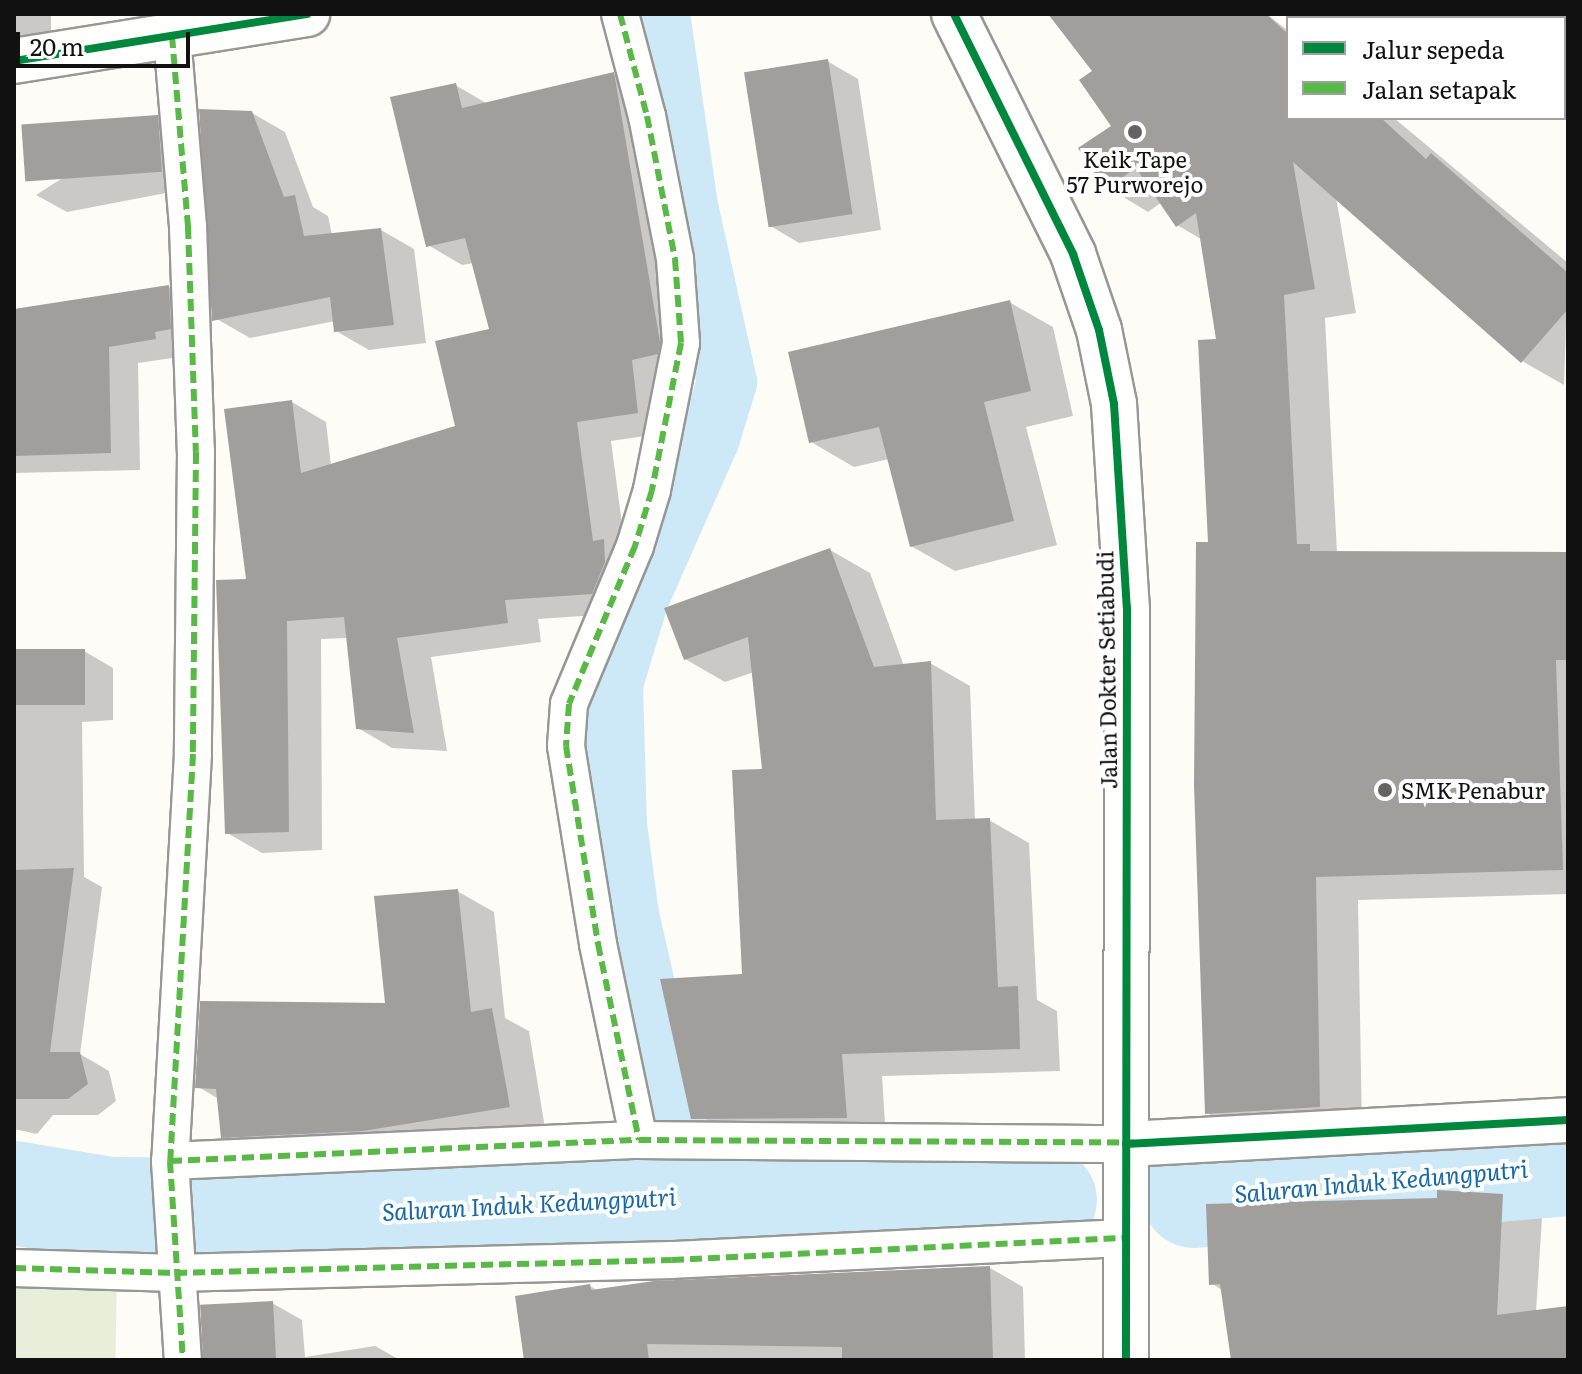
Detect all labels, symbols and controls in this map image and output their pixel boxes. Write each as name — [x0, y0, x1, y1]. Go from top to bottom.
scale bar — [20, 16, 194, 66]
legend — [1286, 16, 1566, 120]
text: 20 m — [30, 28, 84, 63]
text: Jalur sepeda — [1362, 31, 1504, 66]
text: Jalan setapak — [1362, 71, 1516, 106]
marker: Keik Tape 57 Purworejo — [1126, 123, 1144, 141]
place label: Keik Tape 57 Purworejo — [1067, 145, 1203, 196]
street label: Jalan Dokter Setiabudi — [1091, 551, 1121, 789]
place label: SMK Penabur — [1401, 777, 1545, 803]
marker: SMK Penabur — [1376, 781, 1394, 799]
water label: Saluran Induk Kedungputri — [1233, 1153, 1529, 1207]
water label: Saluran Induk Kedungputri — [381, 1181, 677, 1225]

